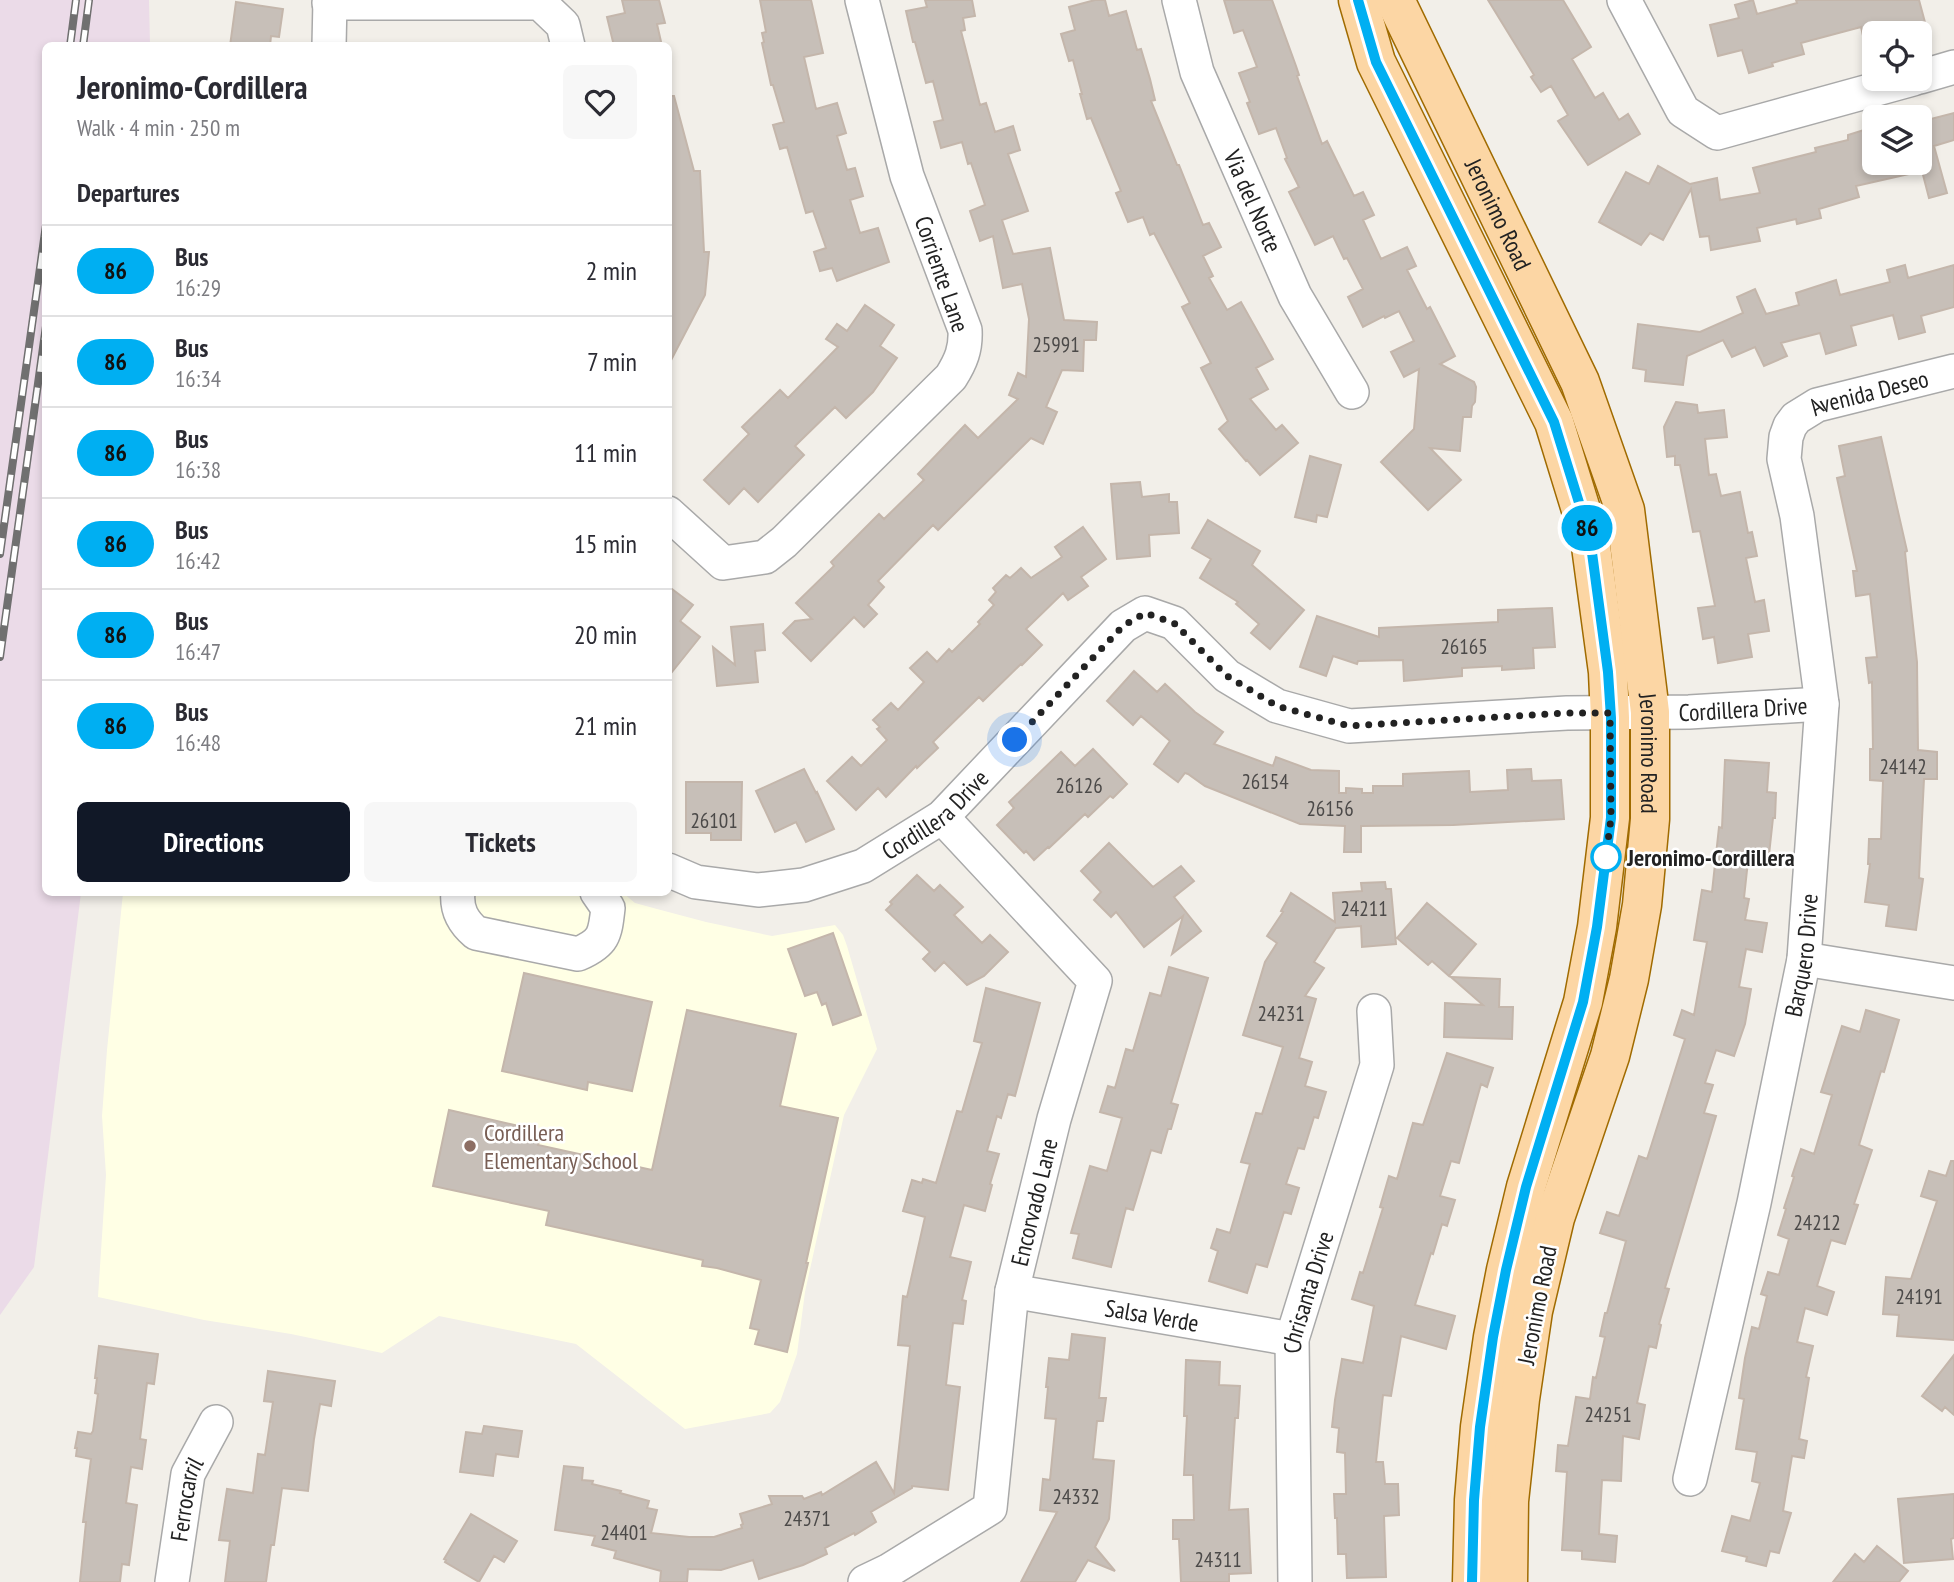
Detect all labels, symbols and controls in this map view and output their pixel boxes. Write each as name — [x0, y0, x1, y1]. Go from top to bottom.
map controls — [1862, 21, 1932, 175]
button: locate — [1862, 21, 1932, 91]
text: Jeronimo-Cordillera — [77, 65, 308, 108]
button: heart — [563, 65, 637, 139]
button: layers — [1862, 105, 1932, 175]
text: Walk · 4 min · 250 m — [77, 113, 240, 142]
street label: Via del Norte — [1217, 144, 1289, 257]
street label: Jeronimo Road — [1458, 152, 1539, 275]
text: Departures — [77, 176, 180, 209]
street label: Corriente Lane — [908, 212, 976, 336]
text: Bus — [175, 240, 208, 273]
text: 2 min — [586, 254, 637, 287]
text: 86 — [104, 255, 127, 286]
text: 16:29 — [175, 273, 221, 302]
text: Bus — [175, 331, 208, 364]
house number: 25991 — [1032, 331, 1080, 358]
text: 7 min — [587, 345, 637, 378]
text: 86 — [104, 346, 127, 377]
street label: Avenida Deseo — [1803, 362, 1931, 422]
text: 16:34 — [175, 364, 221, 393]
text: Bus — [175, 422, 208, 455]
text: 11 min — [574, 436, 637, 469]
text: 86 — [104, 437, 127, 468]
text: 16:38 — [175, 455, 221, 484]
line badge: 86 — [1556, 505, 1618, 551]
text: 86 — [1576, 512, 1598, 543]
text: Bus — [175, 513, 208, 546]
text: 15 min — [574, 527, 637, 560]
text: 86 — [104, 528, 127, 559]
text: 16:42 — [175, 546, 221, 575]
text: Bus — [175, 604, 208, 637]
text: 20 min — [574, 618, 637, 651]
text: 86 — [104, 619, 127, 650]
house number: 26165 — [1440, 633, 1488, 660]
text: 16:47 — [175, 637, 221, 666]
street label: Cordillera Drive — [1678, 689, 1808, 728]
street label: Jeronimo Road — [1632, 690, 1666, 814]
text: Bus — [175, 695, 208, 728]
text: 21 min — [574, 709, 637, 742]
text: 86 — [104, 710, 127, 741]
your location — [997, 722, 1032, 757]
text: 16:48 — [175, 728, 221, 757]
house number: 24142 — [1879, 753, 1927, 780]
street label: Cordillera Drive — [875, 763, 995, 866]
house number: 26154 — [1241, 768, 1289, 795]
house number: 26126 — [1055, 772, 1103, 799]
house number: 26156 — [1306, 795, 1354, 822]
button: Directions — [77, 802, 350, 882]
button: Tickets — [364, 802, 637, 882]
house number: 26101 — [690, 807, 738, 834]
marker: Jeronimo-Cordillera — [1591, 842, 1621, 872]
place label: Jeronimo-Cordillera — [1626, 842, 1795, 873]
street label: Barquero Drive — [1777, 893, 1824, 1019]
house number: 24211 — [1340, 895, 1388, 922]
house number: 24231 — [1257, 1000, 1305, 1027]
place label: Cordillera Elementary School — [484, 1117, 638, 1176]
street label: Encorvado Lane — [1003, 1135, 1064, 1269]
marker: Cordillera Elementary School — [462, 1138, 478, 1154]
house number: 24212 — [1793, 1209, 1841, 1236]
street label: Chrisanta Drive — [1276, 1227, 1340, 1354]
street label: Jeronimo Road — [1510, 1243, 1564, 1368]
house number: 24191 — [1895, 1283, 1943, 1310]
street label: Salsa Verde — [1103, 1292, 1201, 1338]
house number: 24251 — [1584, 1401, 1632, 1428]
street label: Ferrocarril — [163, 1451, 210, 1543]
house number: 24332 — [1052, 1483, 1100, 1510]
house number: 24371 — [783, 1505, 831, 1532]
house number: 24401 — [600, 1519, 648, 1546]
house number: 24311 — [1194, 1546, 1242, 1573]

